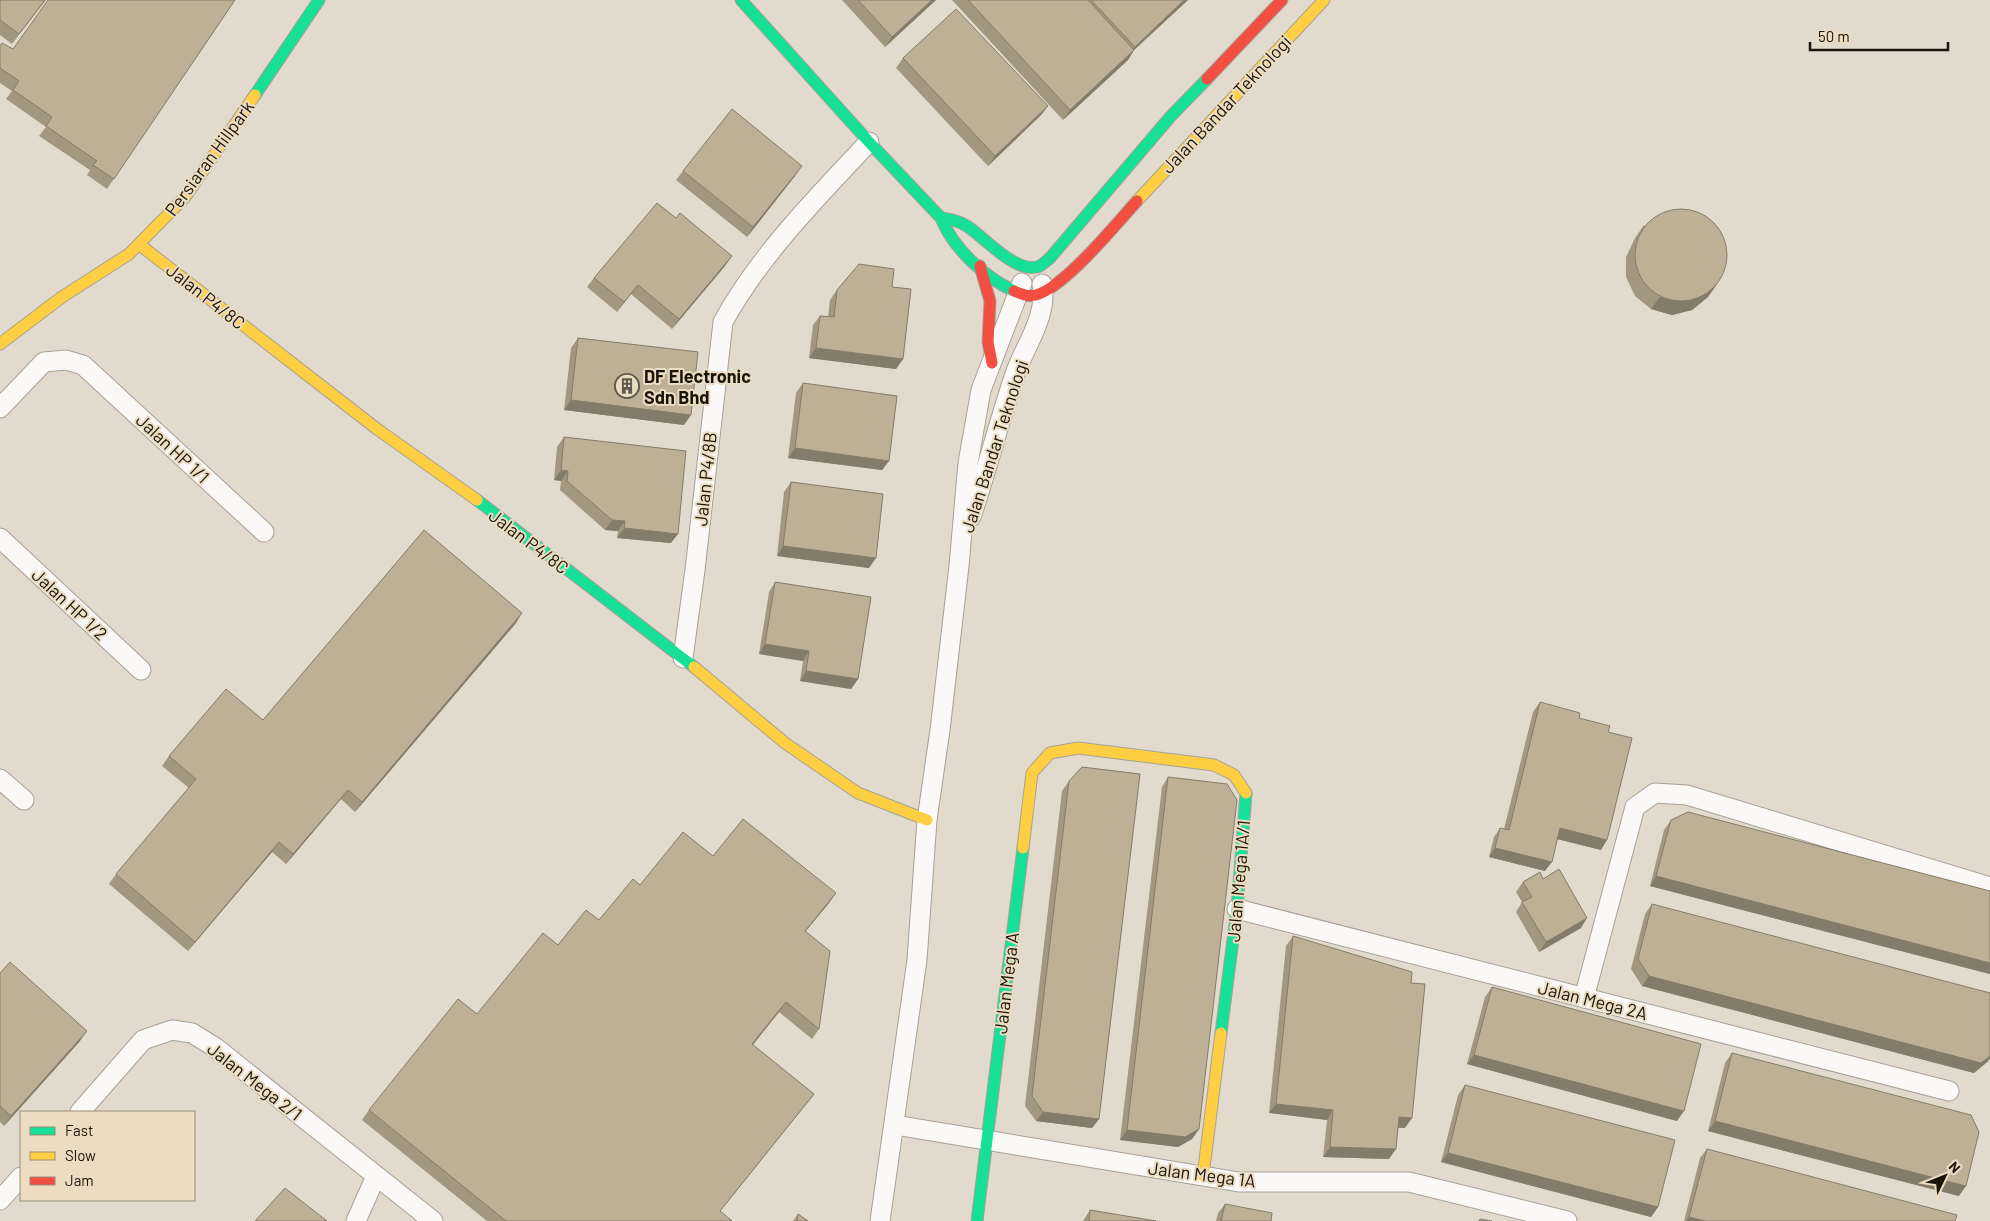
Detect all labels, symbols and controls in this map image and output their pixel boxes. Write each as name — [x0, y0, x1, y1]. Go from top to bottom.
scale bar — [1810, 20, 1948, 52]
text: 50 m — [1818, 27, 1850, 45]
street label: Jalan Bandar Teknologi — [1156, 30, 1296, 178]
street label: Persiaran Hillpark — [160, 96, 258, 220]
street label: Jalan P4/8C — [162, 258, 250, 334]
street label: Jalan Bandar Teknologi — [956, 357, 1032, 535]
place label: DF Electronic Sdn Bhd — [644, 365, 751, 408]
building icon: DF Electronic Sdn Bhd — [614, 373, 640, 399]
street label: Jalan HP 1/1 — [132, 409, 214, 487]
street label: Jalan P4/8B — [689, 431, 721, 527]
street label: Jalan P4/8C — [485, 504, 573, 578]
street label: Jalan HP 1/2 — [28, 563, 112, 645]
street label: Jalan Mega 1A/1 — [1222, 819, 1254, 943]
street label: Jalan Mega A — [989, 931, 1023, 1035]
street label: Jalan Mega 2A — [1536, 976, 1650, 1024]
street label: Jalan Mega 2/1 — [203, 1037, 307, 1125]
legend — [20, 1111, 195, 1201]
text: Fast — [65, 1121, 93, 1139]
text: Slow — [65, 1146, 96, 1164]
north arrow — [1920, 1151, 1970, 1201]
street label: Jalan Mega 1A — [1147, 1156, 1257, 1192]
text: N — [1945, 1158, 1964, 1176]
text: Jam — [65, 1171, 94, 1189]

